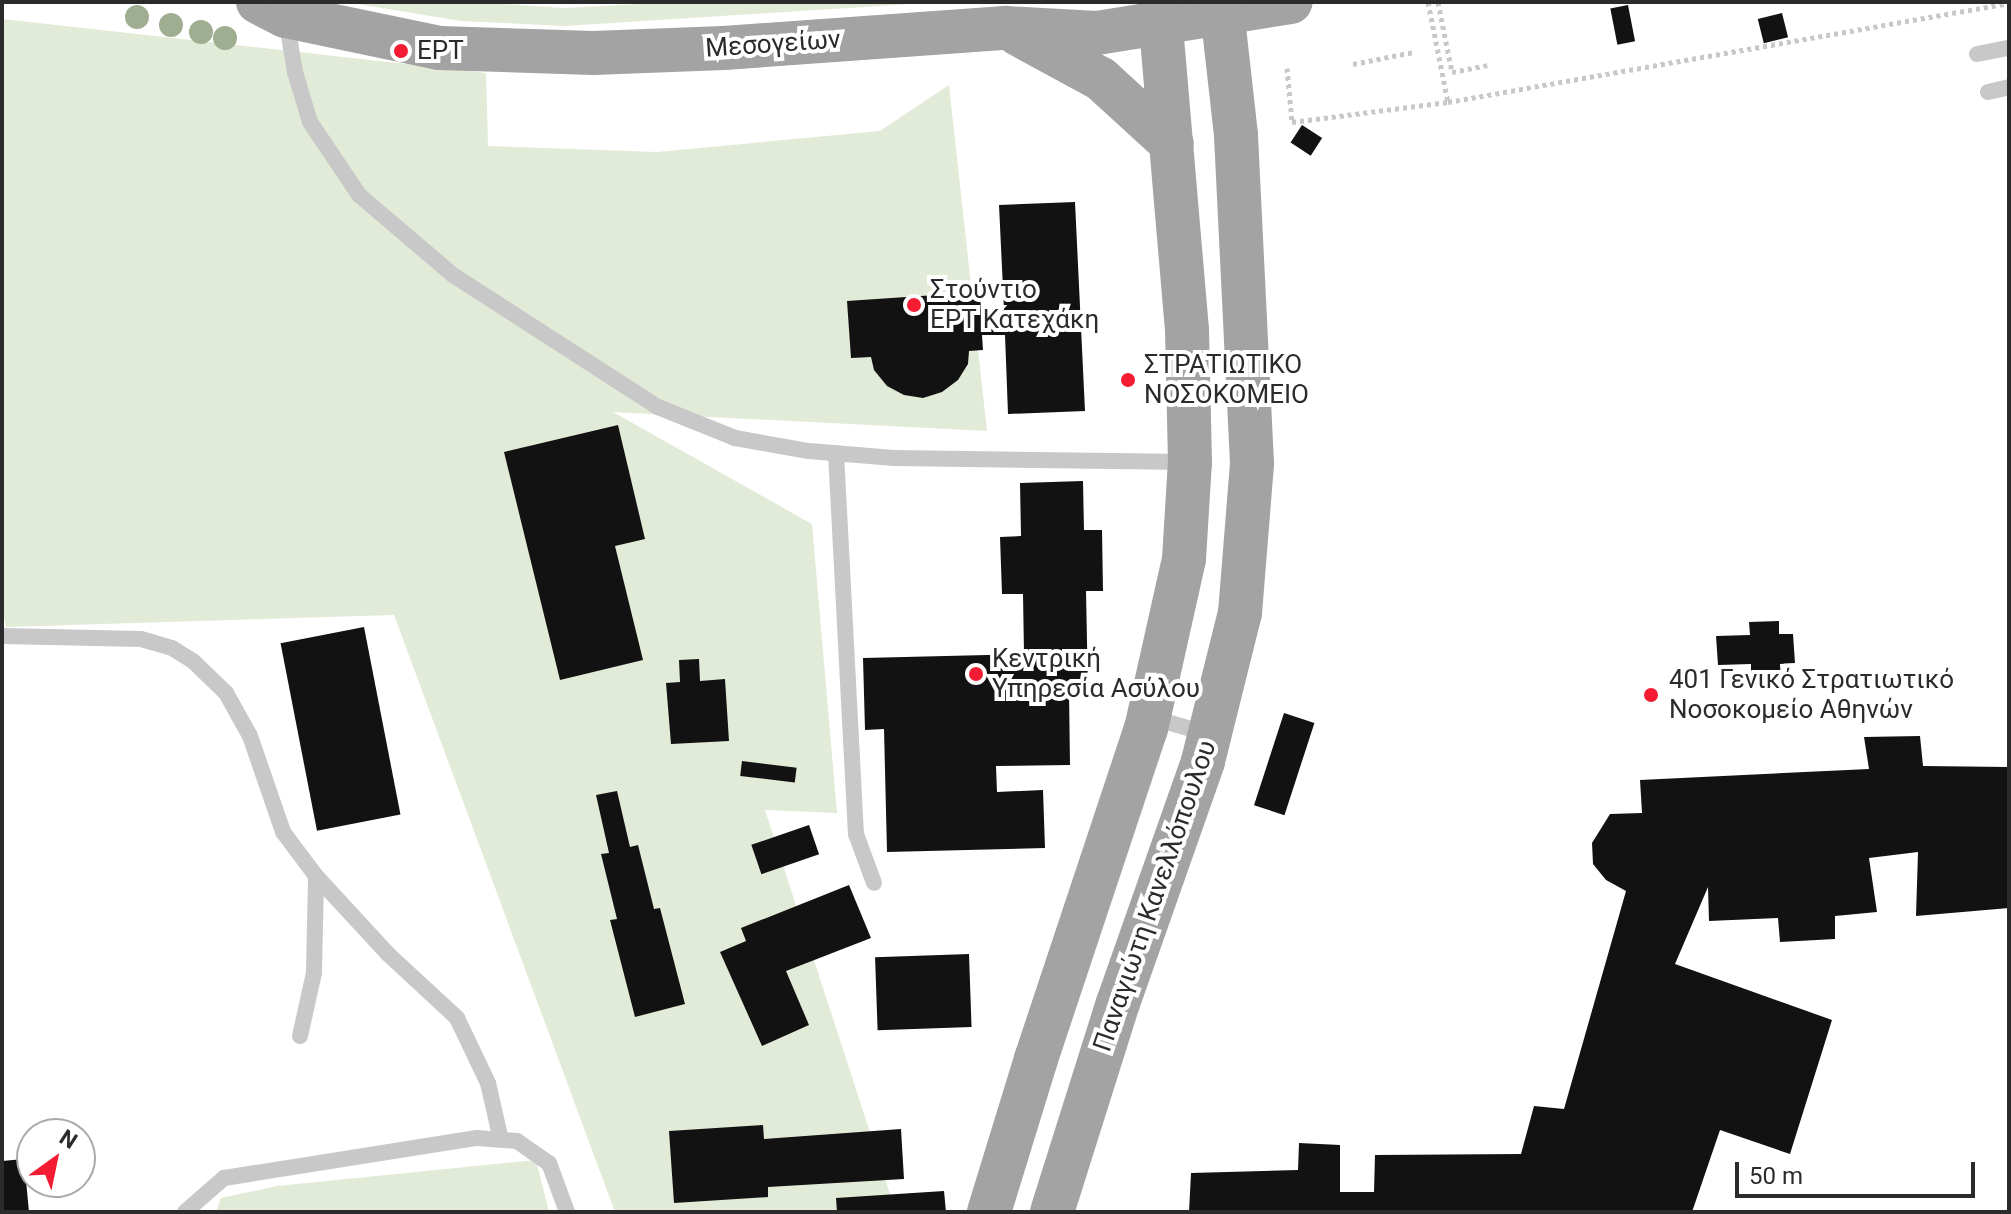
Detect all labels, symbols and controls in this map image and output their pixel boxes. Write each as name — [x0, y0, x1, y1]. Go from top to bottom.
street label: Μεσογείων — [704, 24, 842, 64]
place label: ΕΡΤ — [417, 35, 464, 67]
marker: ΕΡΤ — [392, 42, 410, 60]
place label: Στούντιο ΕΡΤ Κατεχάκη — [930, 274, 1100, 336]
marker: Στούντιο ΕΡΤ Κατεχάκη — [905, 296, 923, 314]
place label: ΣΤΡΑΤΙΩΤΙΚΟ ΝΟΣΟΚΟΜΕΙΟ — [1144, 349, 1309, 410]
marker: ΣΤΡΑΤΙΩΤΙΚΟ ΝΟΣΟΚΟΜΕΙΟ — [1119, 371, 1137, 389]
place label: Κεντρική Υπηρεσία Ασύλου — [992, 643, 1200, 704]
place label: 401 Γενικό Στρατιωτικό Νοσοκομείο Αθηνών — [1669, 664, 1954, 726]
marker: Κεντρική Υπηρεσία Ασύλου — [967, 665, 985, 683]
marker: 401 Γενικό Στρατιωτικό Νοσοκομείο Αθηνών — [1640, 684, 1662, 706]
street label: Παναγιώτη Κανελλόπουλου — [1087, 736, 1223, 1056]
north arrow — [16, 1118, 96, 1198]
text: N — [55, 1124, 82, 1154]
scale bar — [1739, 1146, 1979, 1196]
text: 50 m — [1749, 1162, 1803, 1190]

